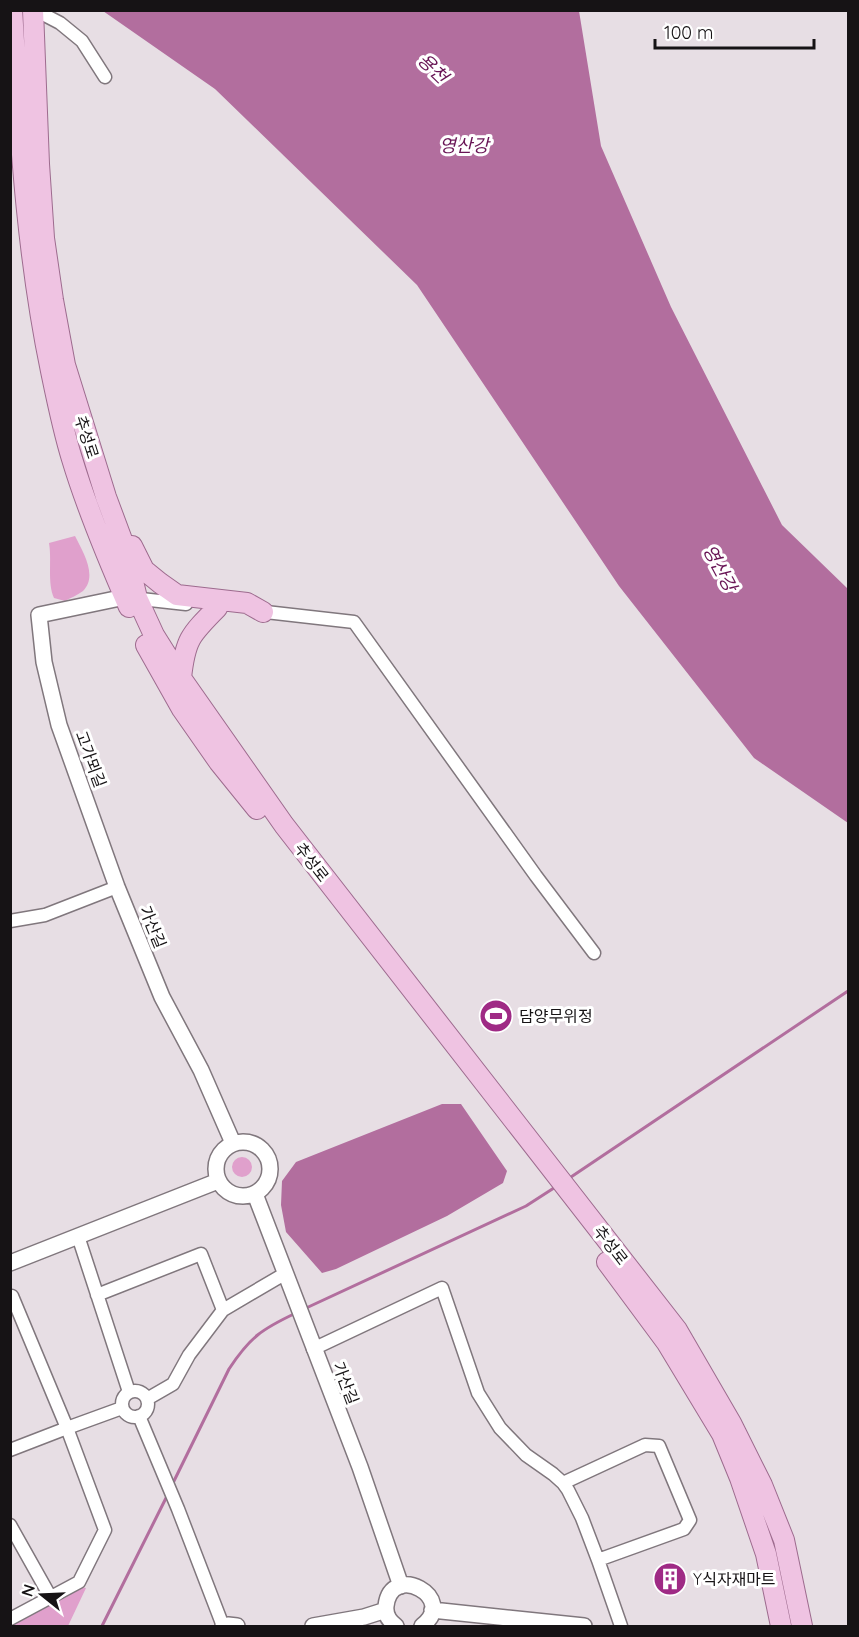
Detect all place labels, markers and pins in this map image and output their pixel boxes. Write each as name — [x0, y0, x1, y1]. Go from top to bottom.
sports icon: 담양무위정 — [478, 998, 514, 1034]
place label: 담양무위정 — [519, 1006, 593, 1026]
building icon: Y식자재마트 — [652, 1561, 688, 1597]
place label: Y식자재마트 — [693, 1569, 776, 1589]

